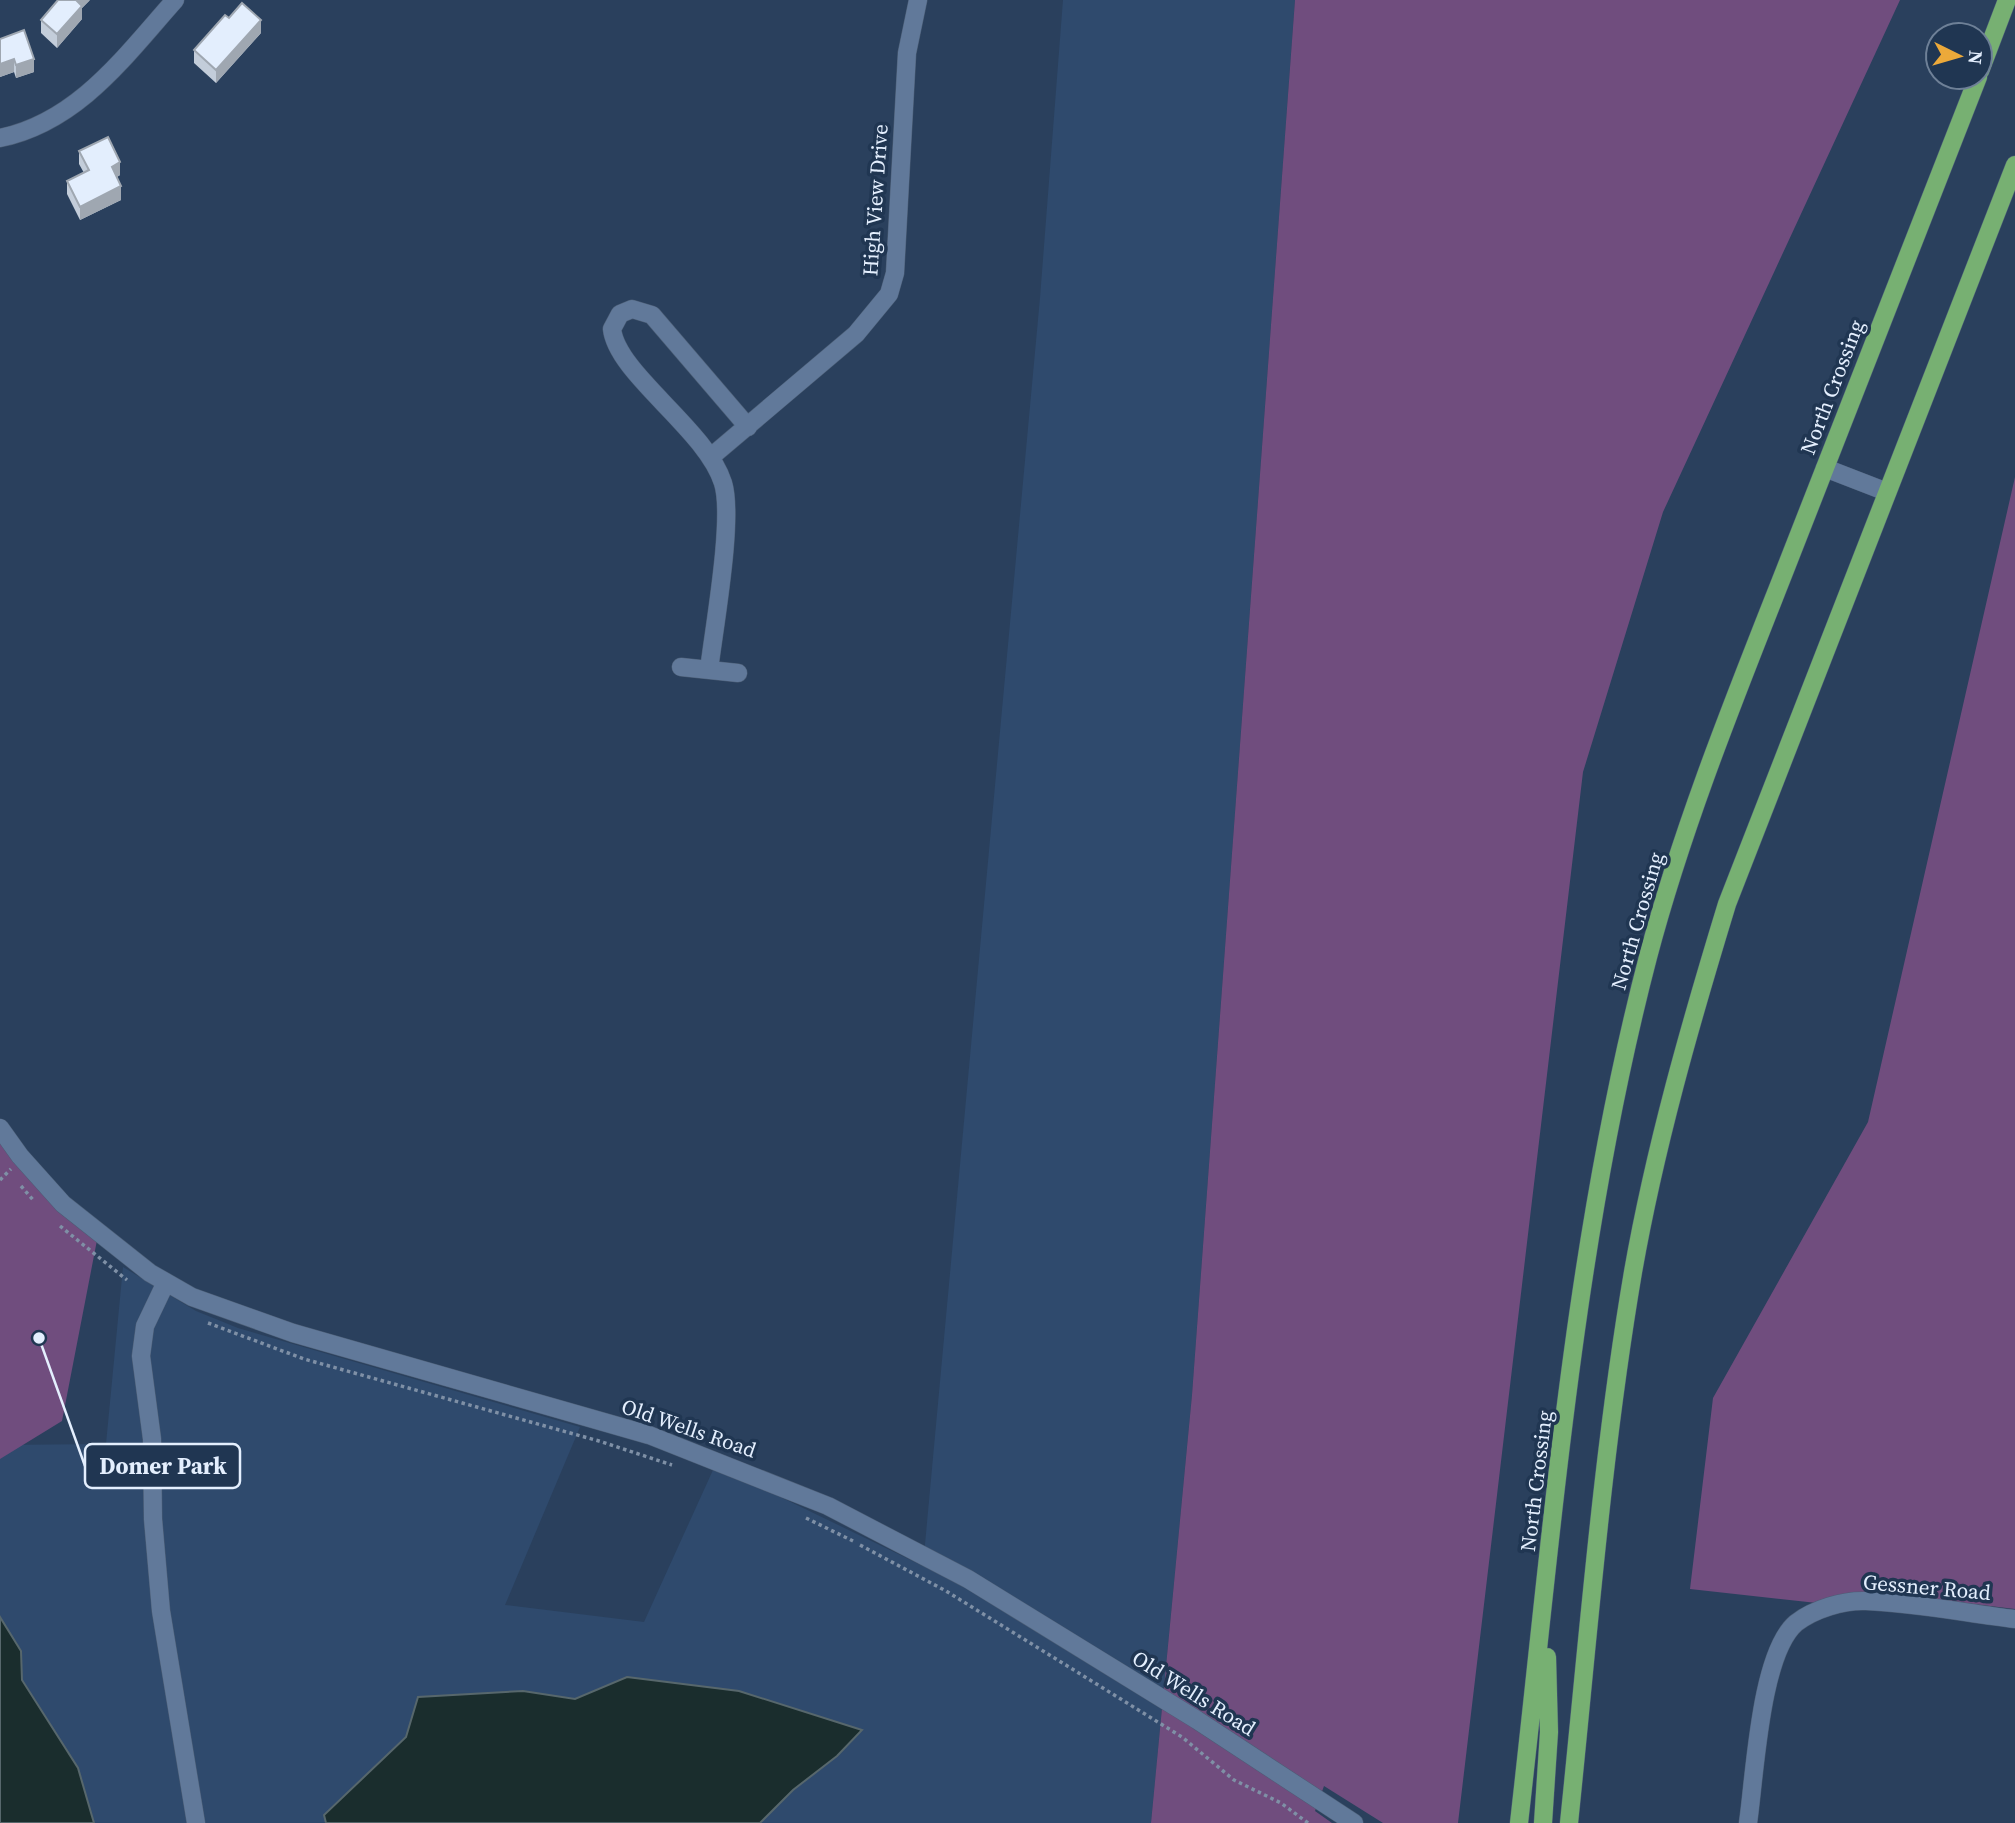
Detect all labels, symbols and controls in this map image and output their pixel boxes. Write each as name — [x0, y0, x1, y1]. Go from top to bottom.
north arrow — [1924, 21, 1994, 91]
text: N — [1962, 49, 1989, 66]
street label: High View Drive — [855, 123, 895, 277]
street label: North Crossing — [1793, 315, 1871, 458]
street label: North Crossing — [1604, 849, 1671, 993]
street label: Old Wells Road — [618, 1391, 760, 1465]
street label: North Crossing — [1513, 1409, 1559, 1553]
callout: Domer Park — [85, 1444, 240, 1488]
text: Domer Park — [99, 1450, 227, 1482]
street label: Gessner Road — [1862, 1567, 1992, 1607]
street label: Old Wells Road — [1127, 1643, 1261, 1743]

